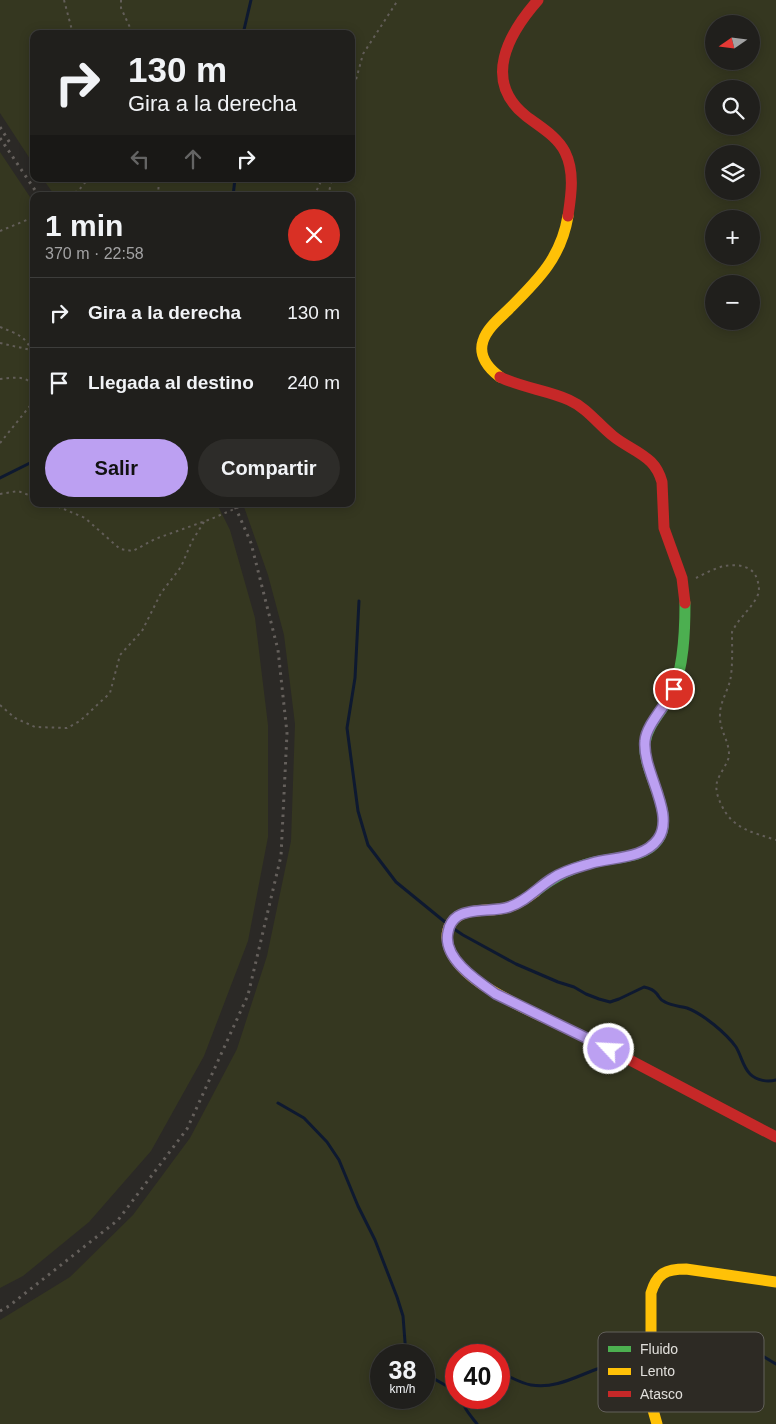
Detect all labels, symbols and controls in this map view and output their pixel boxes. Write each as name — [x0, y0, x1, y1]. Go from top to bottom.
north arrow — [705, 15, 760, 70]
map controls — [705, 15, 760, 330]
icon: right — [45, 50, 110, 115]
text: 130 m — [128, 50, 227, 89]
button: search — [705, 80, 760, 135]
text: Gira a la derecha — [128, 91, 297, 116]
icon: left — [126, 145, 154, 173]
icon: ahead — [179, 145, 207, 173]
icon: right — [232, 145, 260, 173]
button: layers — [705, 145, 760, 200]
text: 1 min — [45, 209, 123, 242]
button: close — [288, 209, 340, 261]
button: + — [705, 210, 760, 265]
text: 370 m · 22:58 — [45, 245, 144, 262]
button: − — [705, 275, 760, 330]
icon: right — [45, 299, 73, 327]
text: Gira a la derecha — [88, 302, 241, 323]
text: 130 m — [287, 302, 340, 323]
icon: arrive — [45, 369, 73, 397]
text: Llegada al destino — [88, 372, 254, 393]
text: 240 m — [287, 372, 340, 393]
button: Salir — [45, 439, 188, 497]
button: Compartir — [198, 439, 340, 497]
pin — [653, 668, 695, 710]
icon: arrive — [660, 675, 688, 703]
position arrow — [582, 1022, 634, 1074]
legend — [598, 1332, 764, 1412]
text: Fluido — [640, 1341, 678, 1357]
speed limit sign: 40 — [445, 1344, 510, 1409]
text: 38 — [389, 1356, 416, 1384]
text: Lento — [640, 1363, 675, 1379]
text: km/h — [389, 1382, 416, 1396]
text: Atasco — [640, 1386, 683, 1402]

